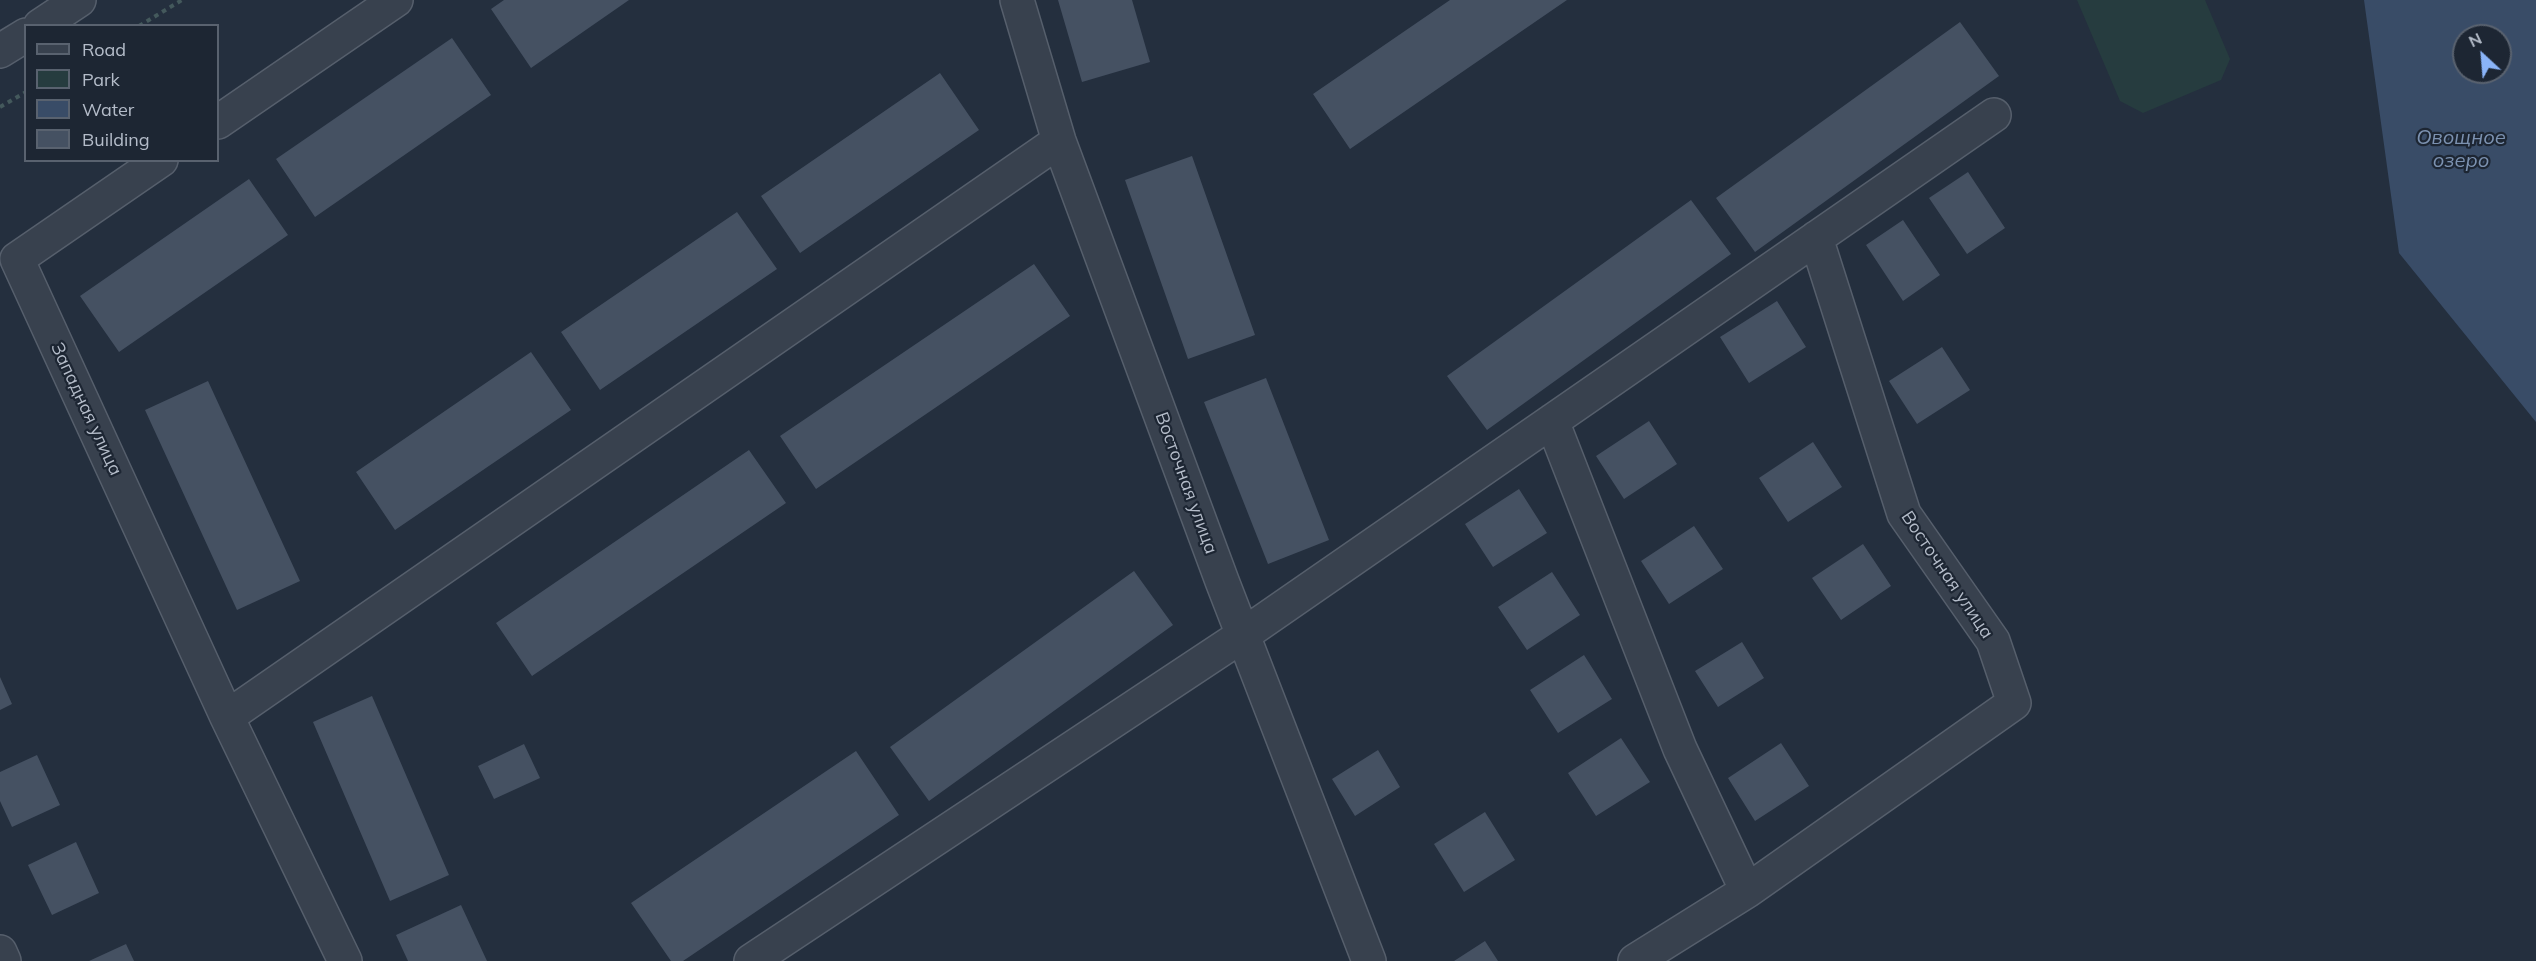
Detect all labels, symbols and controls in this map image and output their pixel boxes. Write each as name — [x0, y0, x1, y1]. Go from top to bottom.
legend — [24, 24, 219, 162]
north arrow — [2452, 24, 2512, 84]
text: N — [2465, 28, 2485, 51]
text: Road — [82, 38, 126, 61]
text: Park — [82, 68, 120, 91]
text: Water — [82, 98, 134, 121]
water label: Овощное озеро — [2416, 126, 2506, 173]
text: Building — [82, 128, 150, 151]
street label: Западная улица — [46, 339, 126, 479]
street label: Восточная улица — [1150, 409, 1222, 557]
street label: Восточная улица — [1896, 507, 1998, 643]

